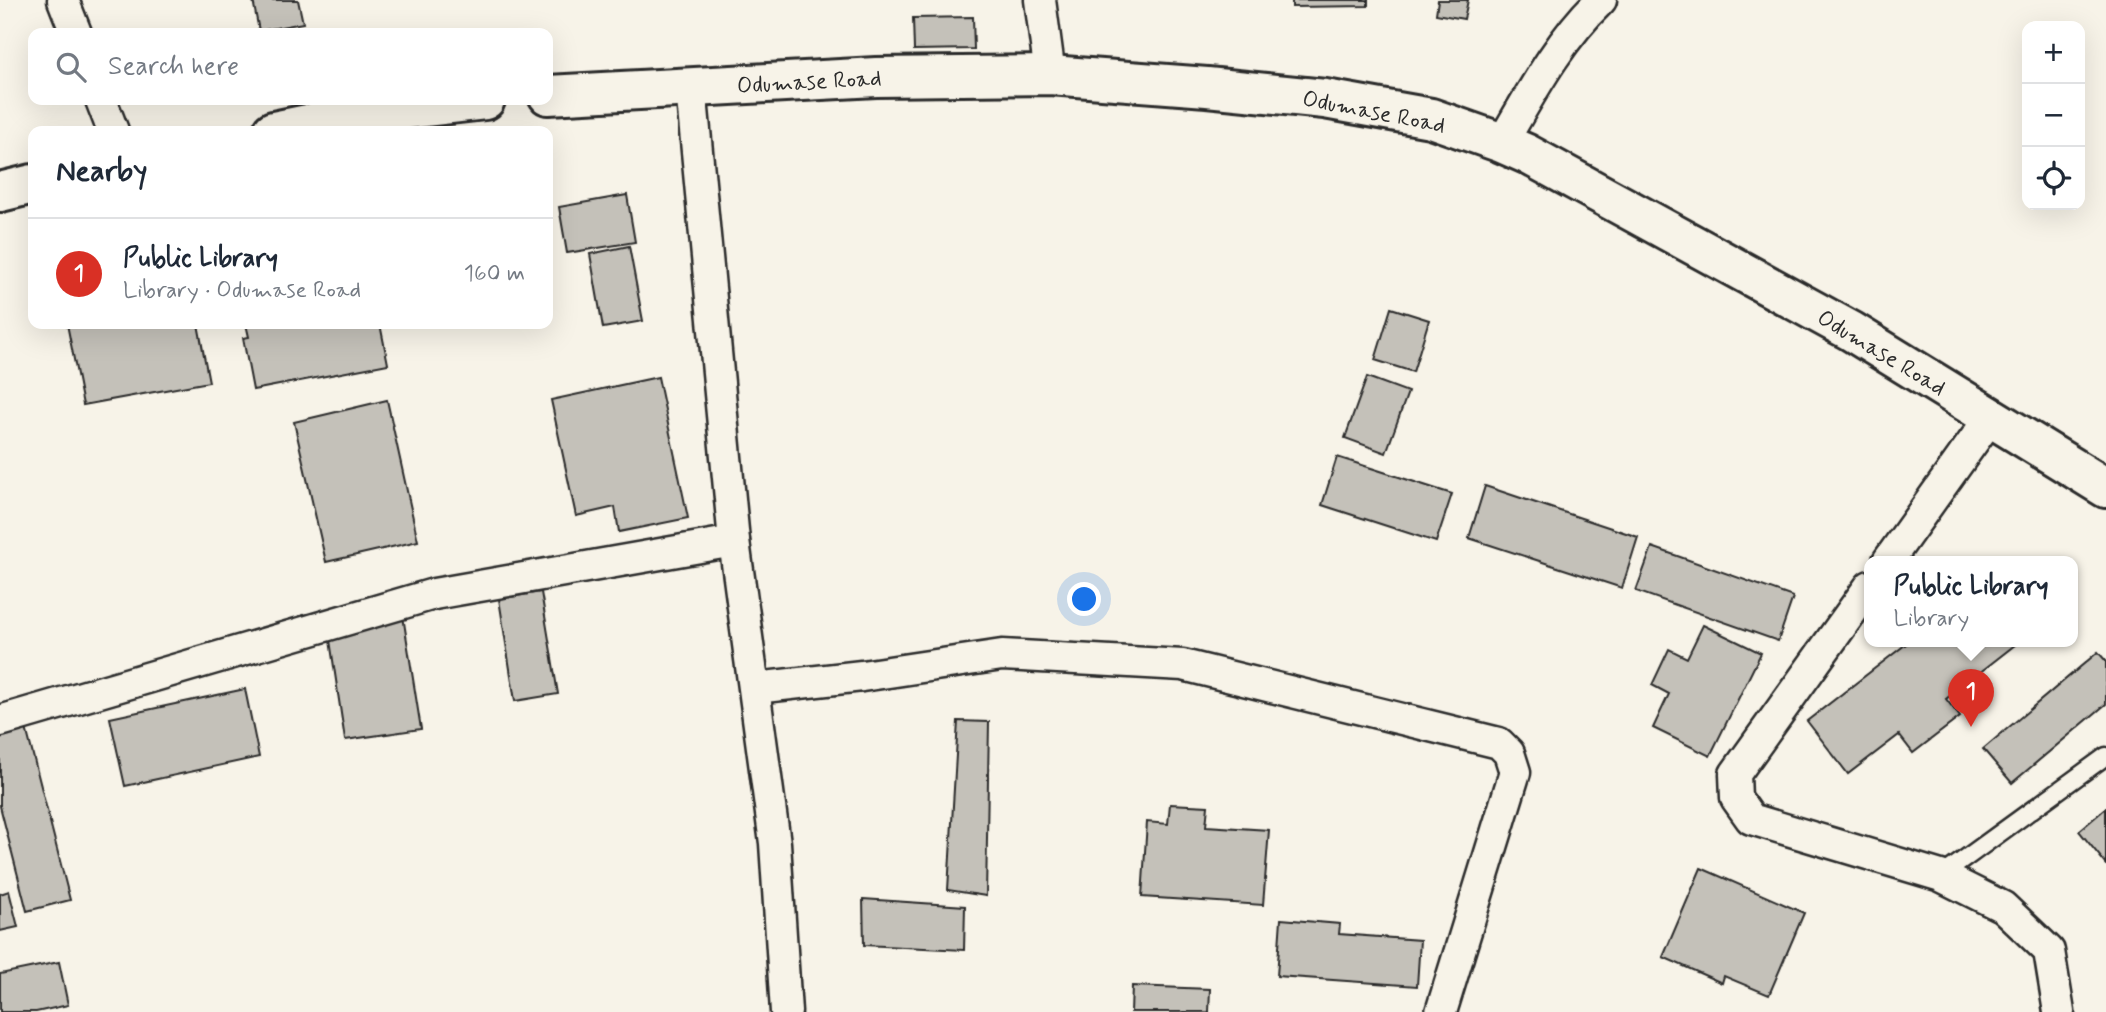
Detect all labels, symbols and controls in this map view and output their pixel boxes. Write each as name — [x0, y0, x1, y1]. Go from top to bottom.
map controls — [2022, 21, 2085, 210]
button: + — [2022, 21, 2085, 84]
search box — [28, 28, 553, 105]
icon: search — [52, 48, 90, 86]
text: Search here — [108, 50, 239, 84]
street label: Odumase Road — [736, 64, 882, 102]
street label: Odumase Road — [1300, 84, 1448, 141]
button: − — [2022, 84, 2085, 147]
button: locate — [2022, 147, 2085, 210]
text: Nearby — [56, 152, 147, 191]
text: Public Library — [123, 242, 278, 276]
text: 1 — [74, 259, 84, 289]
text: 160 m — [464, 259, 525, 289]
text: Library · Odumase Road — [123, 276, 361, 306]
street label: Odumase Road — [1811, 304, 1951, 404]
popup — [1864, 556, 2078, 647]
text: Public Library — [1894, 570, 2049, 604]
your location — [1067, 582, 1101, 616]
text: Library — [1894, 604, 1969, 634]
pin: 1 — [1948, 669, 1994, 727]

